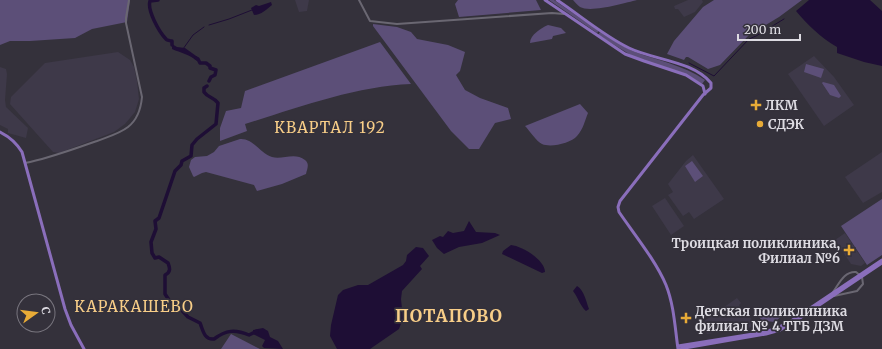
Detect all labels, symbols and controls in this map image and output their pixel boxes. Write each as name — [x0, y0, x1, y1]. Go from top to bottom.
scale bar — [738, 16, 800, 42]
text: 200 m — [744, 22, 781, 37]
place label: ЛКМ — [765, 97, 799, 114]
marker: ЛКМ — [750, 99, 762, 111]
place label: СДЭК — [768, 116, 804, 133]
district label: КВАРТАЛ 192 — [274, 118, 386, 137]
marker: СДЭК — [755, 119, 765, 129]
place label: Троицкая поликлиника, Филиал №6 — [672, 235, 840, 267]
marker: Троицкая поликлиника, Филиал №6 — [843, 244, 855, 256]
north arrow — [16, 293, 56, 333]
district label: КАРАКАШЕВО — [74, 297, 194, 316]
place label: Детская поликлиника филиал № 4 ТГБ ДЗМ — [695, 303, 847, 335]
text: С — [38, 305, 53, 316]
district label: ПОТАПОВО — [395, 305, 503, 327]
marker: Детская поликлиника филиал № 4 ТГБ ДЗМ — [680, 312, 692, 324]

